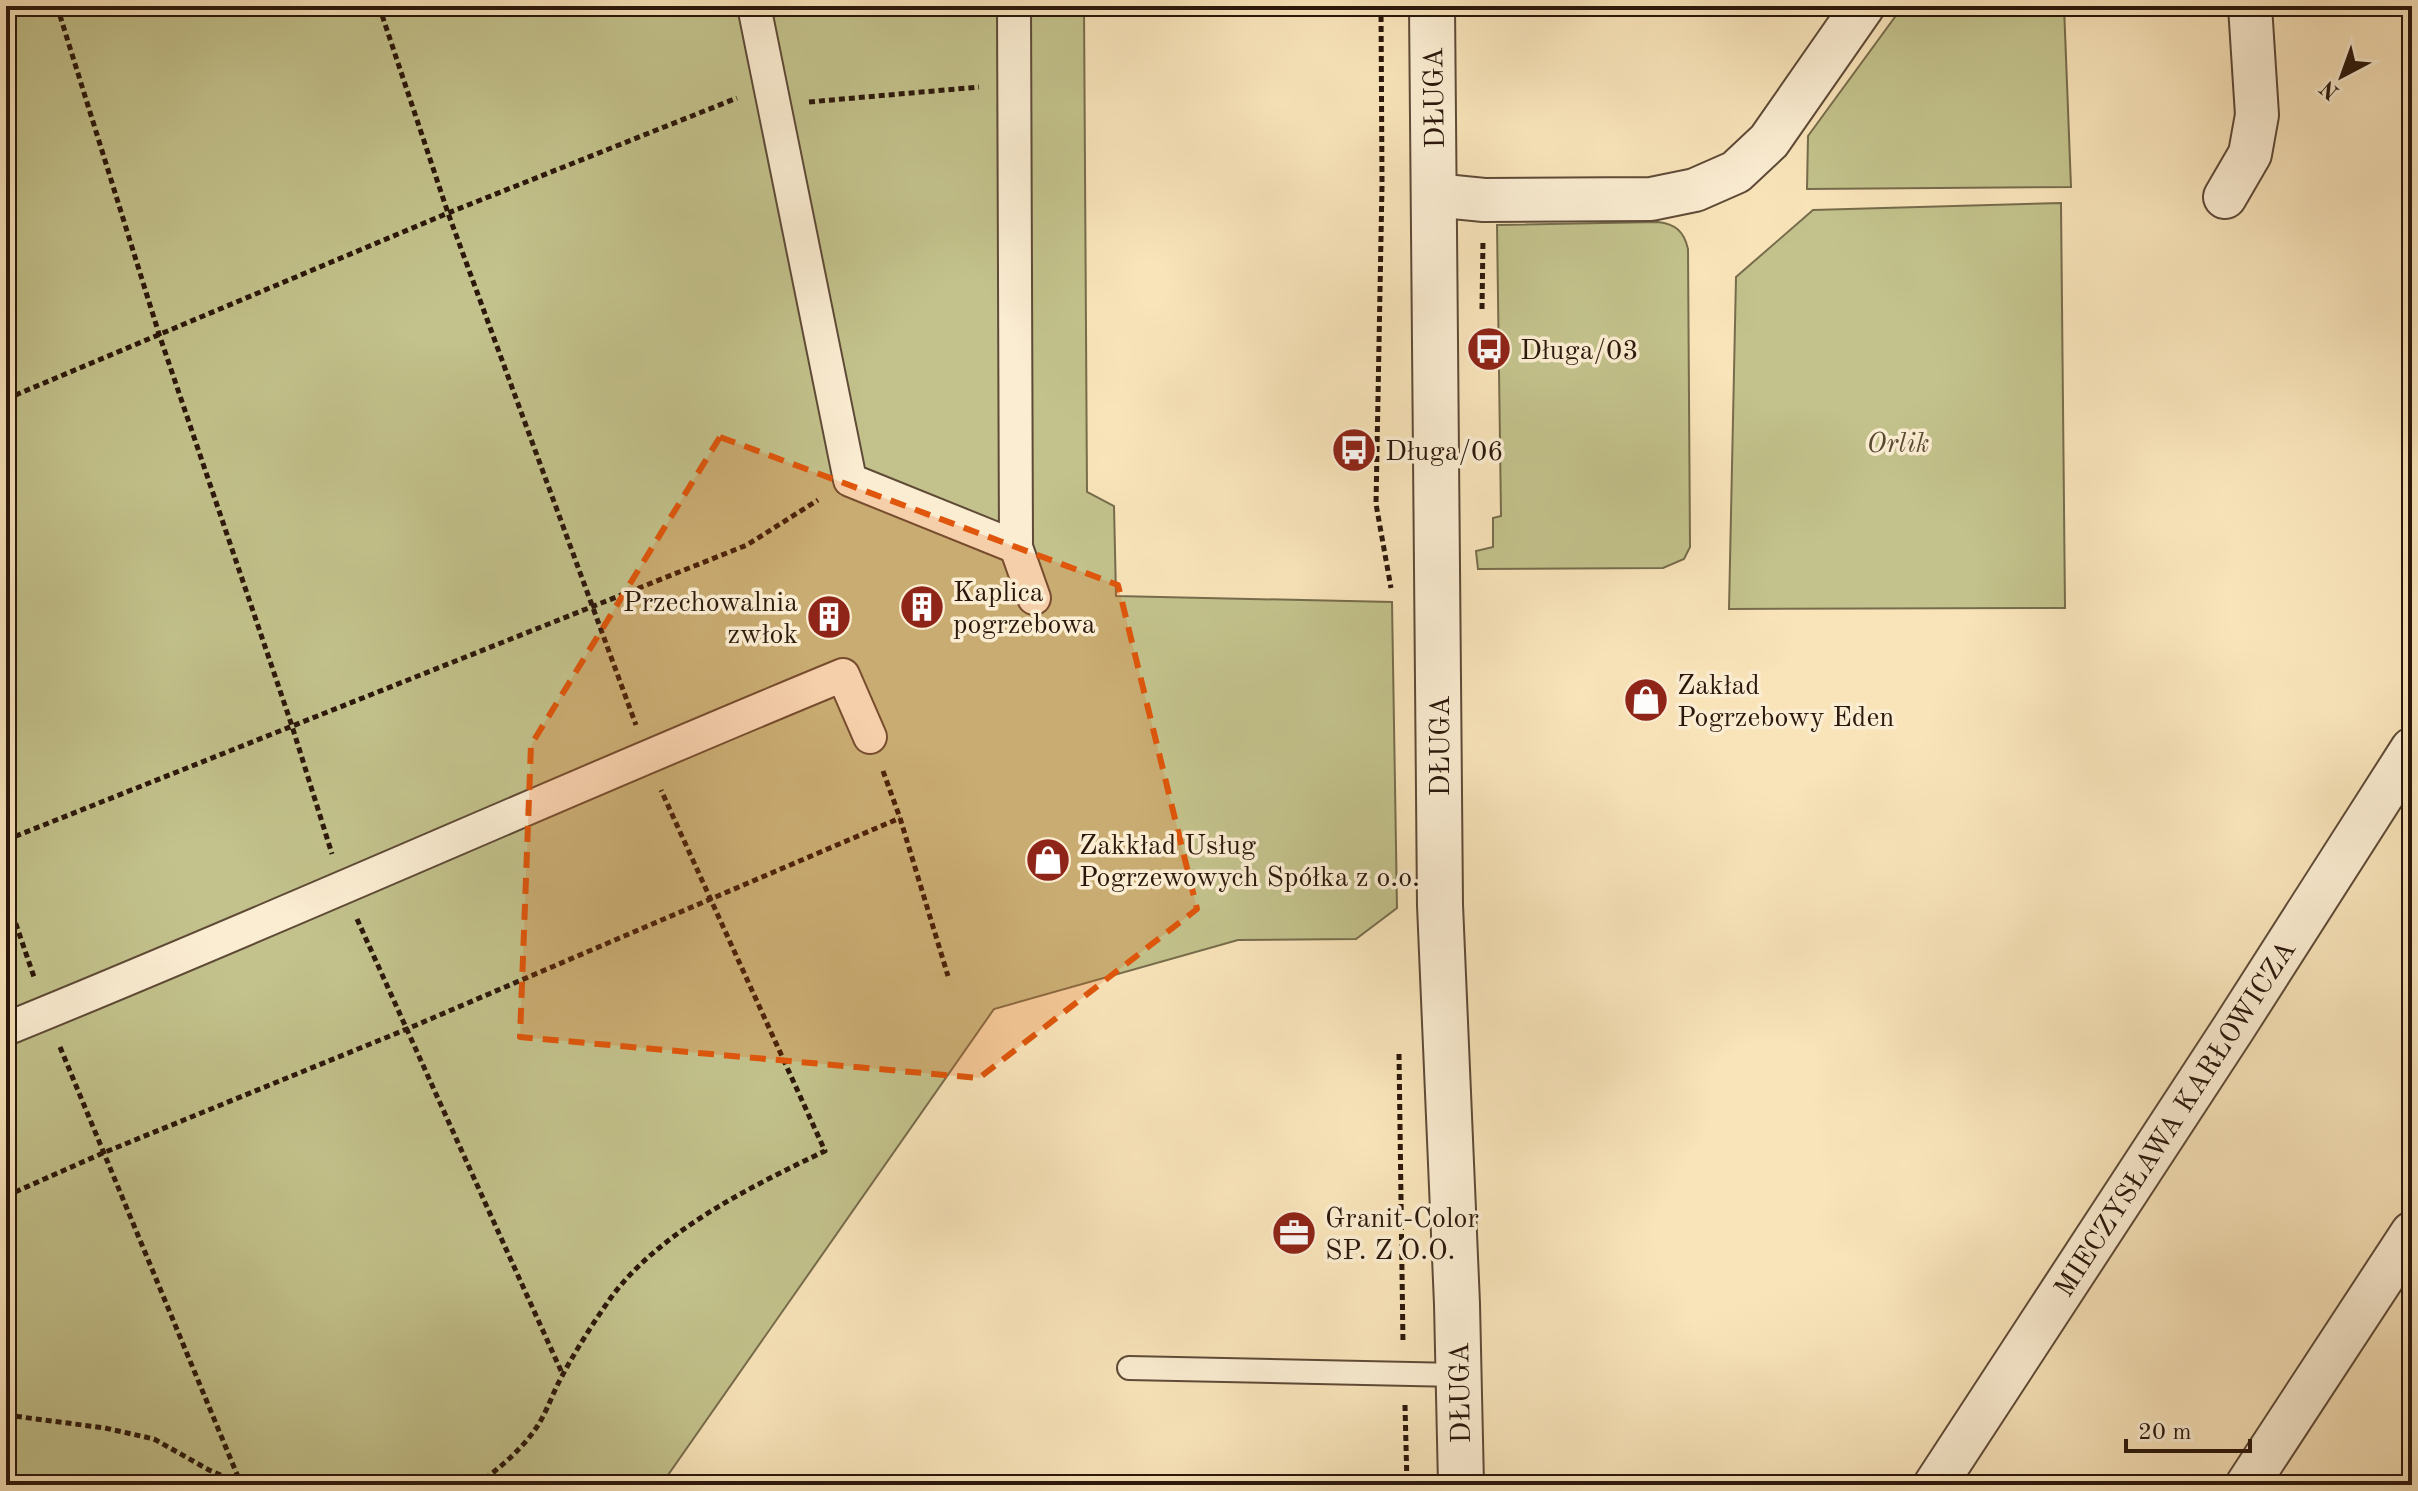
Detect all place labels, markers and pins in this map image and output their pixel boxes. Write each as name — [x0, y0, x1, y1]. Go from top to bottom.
bus stop icon: Długa/03 — [1465, 325, 1513, 373]
place label: Długa/03 — [1520, 338, 1639, 366]
bus stop icon: Długa/06 — [1330, 426, 1378, 474]
place label: Długa/06 — [1385, 439, 1504, 467]
place label: Kaplica pogrzebowa — [953, 580, 1096, 640]
building icon: Kaplica pogrzebowa — [898, 583, 946, 631]
place label: Przechowalnia zwłok — [623, 590, 798, 650]
building icon: Przechowalnia zwłok — [805, 593, 853, 641]
place label: Zakład Pogrzebowy Eden — [1677, 673, 1894, 733]
shop icon: Zakład Pogrzebowy Eden — [1622, 676, 1670, 724]
place label: Zakkład Usług Pogrzewowych Spółka z o.o. — [1079, 833, 1420, 893]
shop icon: Zakkład Usług Pogrzewowych Spółka z o.o. — [1024, 836, 1072, 884]
place label: Granit-Color SP. Z O.O. — [1325, 1206, 1479, 1266]
office icon: Granit-Color SP. Z O.O. — [1270, 1209, 1318, 1257]

